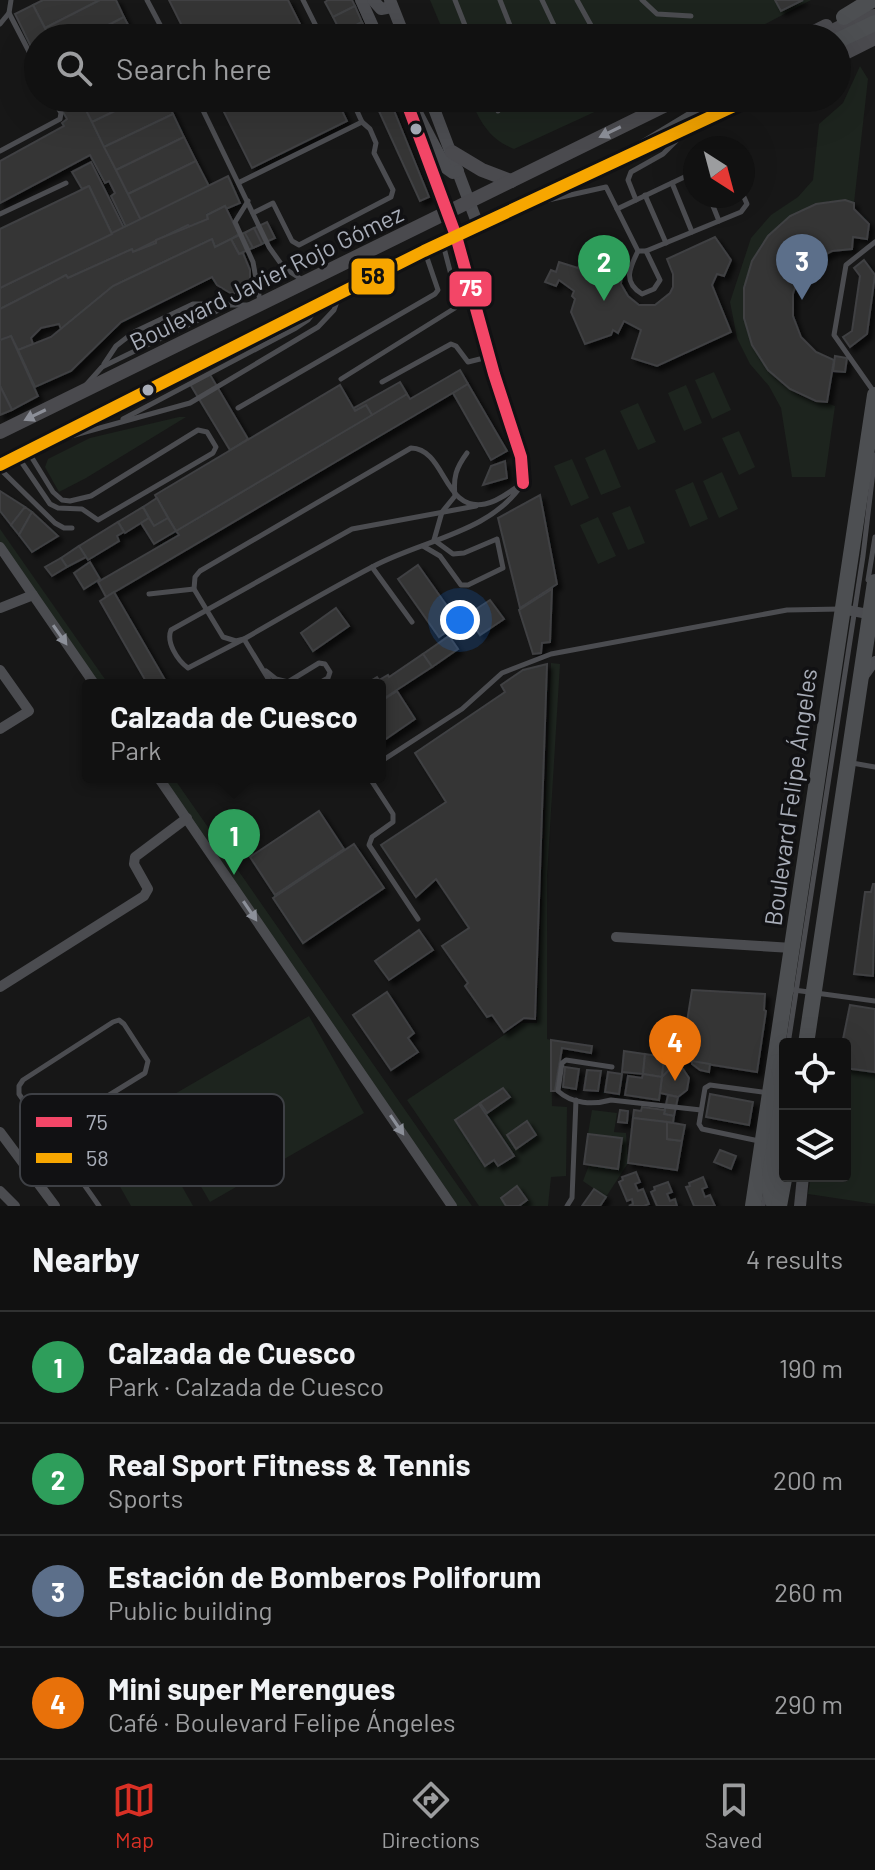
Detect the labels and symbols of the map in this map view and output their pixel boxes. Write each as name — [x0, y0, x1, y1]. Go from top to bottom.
unlabelled marker — [408, 121, 424, 137]
one-way arrow — [599, 126, 622, 139]
north arrow — [683, 136, 755, 208]
street label: Boulevard Javier Rojo Gómez — [124, 198, 408, 356]
pin: 3 — [776, 234, 828, 300]
pin: 2 — [578, 235, 630, 301]
line badge: 58 — [350, 257, 396, 296]
text: 58 — [361, 262, 385, 288]
line badge: 75 — [448, 270, 493, 308]
text: 75 — [460, 274, 483, 300]
unlabelled marker — [140, 382, 156, 398]
one-way arrow — [23, 408, 46, 422]
your location — [440, 600, 480, 640]
one-way arrow — [52, 624, 67, 645]
street label: Boulevard Felipe Ángeles — [758, 667, 822, 927]
pin: 1 — [208, 809, 260, 875]
one-way arrow — [242, 900, 257, 921]
pin: 4 — [649, 1015, 701, 1081]
legend — [20, 1094, 284, 1186]
text: 75 — [86, 1108, 108, 1134]
one-way arrow — [389, 1115, 404, 1136]
text: 58 — [86, 1144, 109, 1170]

